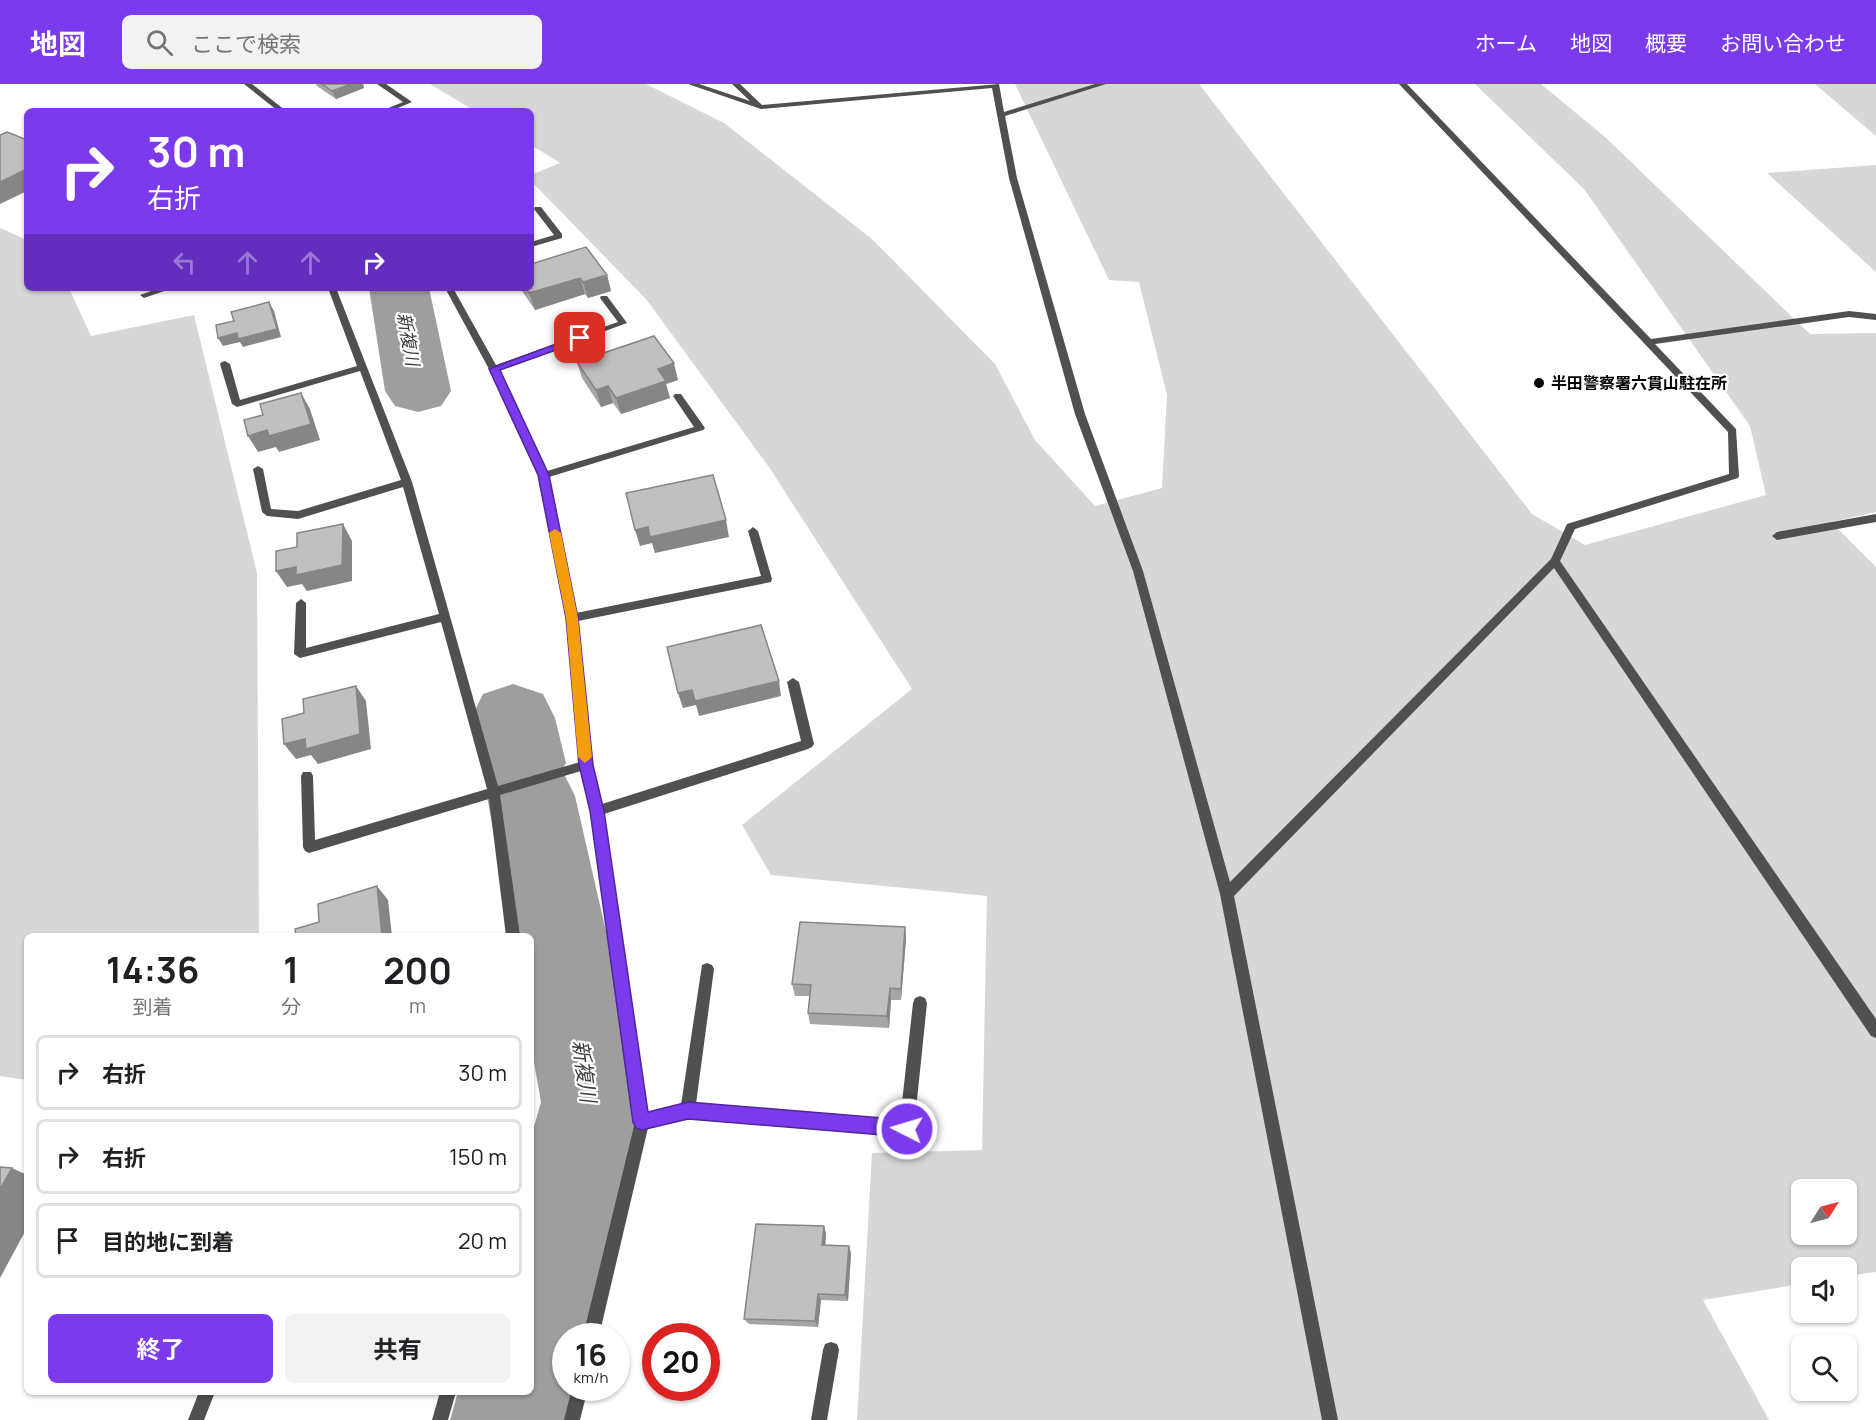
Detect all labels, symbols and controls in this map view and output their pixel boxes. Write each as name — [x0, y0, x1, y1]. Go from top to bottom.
search box — [122, 15, 542, 69]
text: 地図 — [30, 24, 86, 62]
icon: search — [143, 26, 176, 59]
text: ここで検索 — [191, 29, 301, 59]
text: ホーム — [1475, 29, 1537, 57]
text: 地図 — [1570, 29, 1612, 57]
text: 概要 — [1645, 29, 1687, 57]
text: お問い合わせ — [1720, 29, 1846, 57]
text: 30 m — [147, 122, 245, 180]
icon: right — [48, 132, 126, 210]
text: 右折 — [147, 179, 201, 216]
icon: left — [168, 246, 201, 279]
icon: ahead — [231, 246, 264, 279]
icon: ahead — [294, 246, 327, 279]
icon: right — [357, 246, 390, 279]
water label: 新複川 — [392, 310, 426, 370]
pin — [554, 312, 605, 363]
icon: arrive — [563, 321, 596, 354]
place label: 半田警察署六貫山駐在所 — [1551, 372, 1727, 394]
marker: 半田警察署六貫山駐在所 — [1532, 376, 1546, 390]
text: 14:36 — [106, 945, 199, 994]
text: 1 — [283, 945, 299, 994]
text: 200 — [383, 946, 452, 995]
text: m — [409, 992, 426, 1019]
text: 到着 — [133, 993, 173, 1020]
text: 分 — [281, 993, 301, 1020]
water label: 新複川 — [567, 1038, 604, 1106]
icon: right — [51, 1056, 84, 1089]
text: 30 m — [458, 1058, 507, 1088]
text: 右折 — [102, 1059, 146, 1089]
position arrow — [875, 1097, 939, 1161]
icon: right — [51, 1140, 84, 1173]
text: 150 m — [449, 1142, 507, 1172]
text: 右折 — [102, 1143, 146, 1173]
north arrow — [1791, 1179, 1857, 1245]
map controls — [1791, 1179, 1857, 1401]
icon: arrive — [51, 1224, 84, 1257]
text: 20 m — [458, 1226, 507, 1256]
text: 目的地に到着 — [102, 1227, 234, 1257]
button: sound — [1791, 1257, 1857, 1323]
button: 終了 — [48, 1314, 273, 1383]
button: 共有 — [285, 1314, 510, 1383]
speed limit sign: 20 — [642, 1323, 720, 1401]
text: 16 — [575, 1334, 607, 1375]
button: search — [1791, 1335, 1857, 1401]
text: km/h — [574, 1367, 608, 1388]

